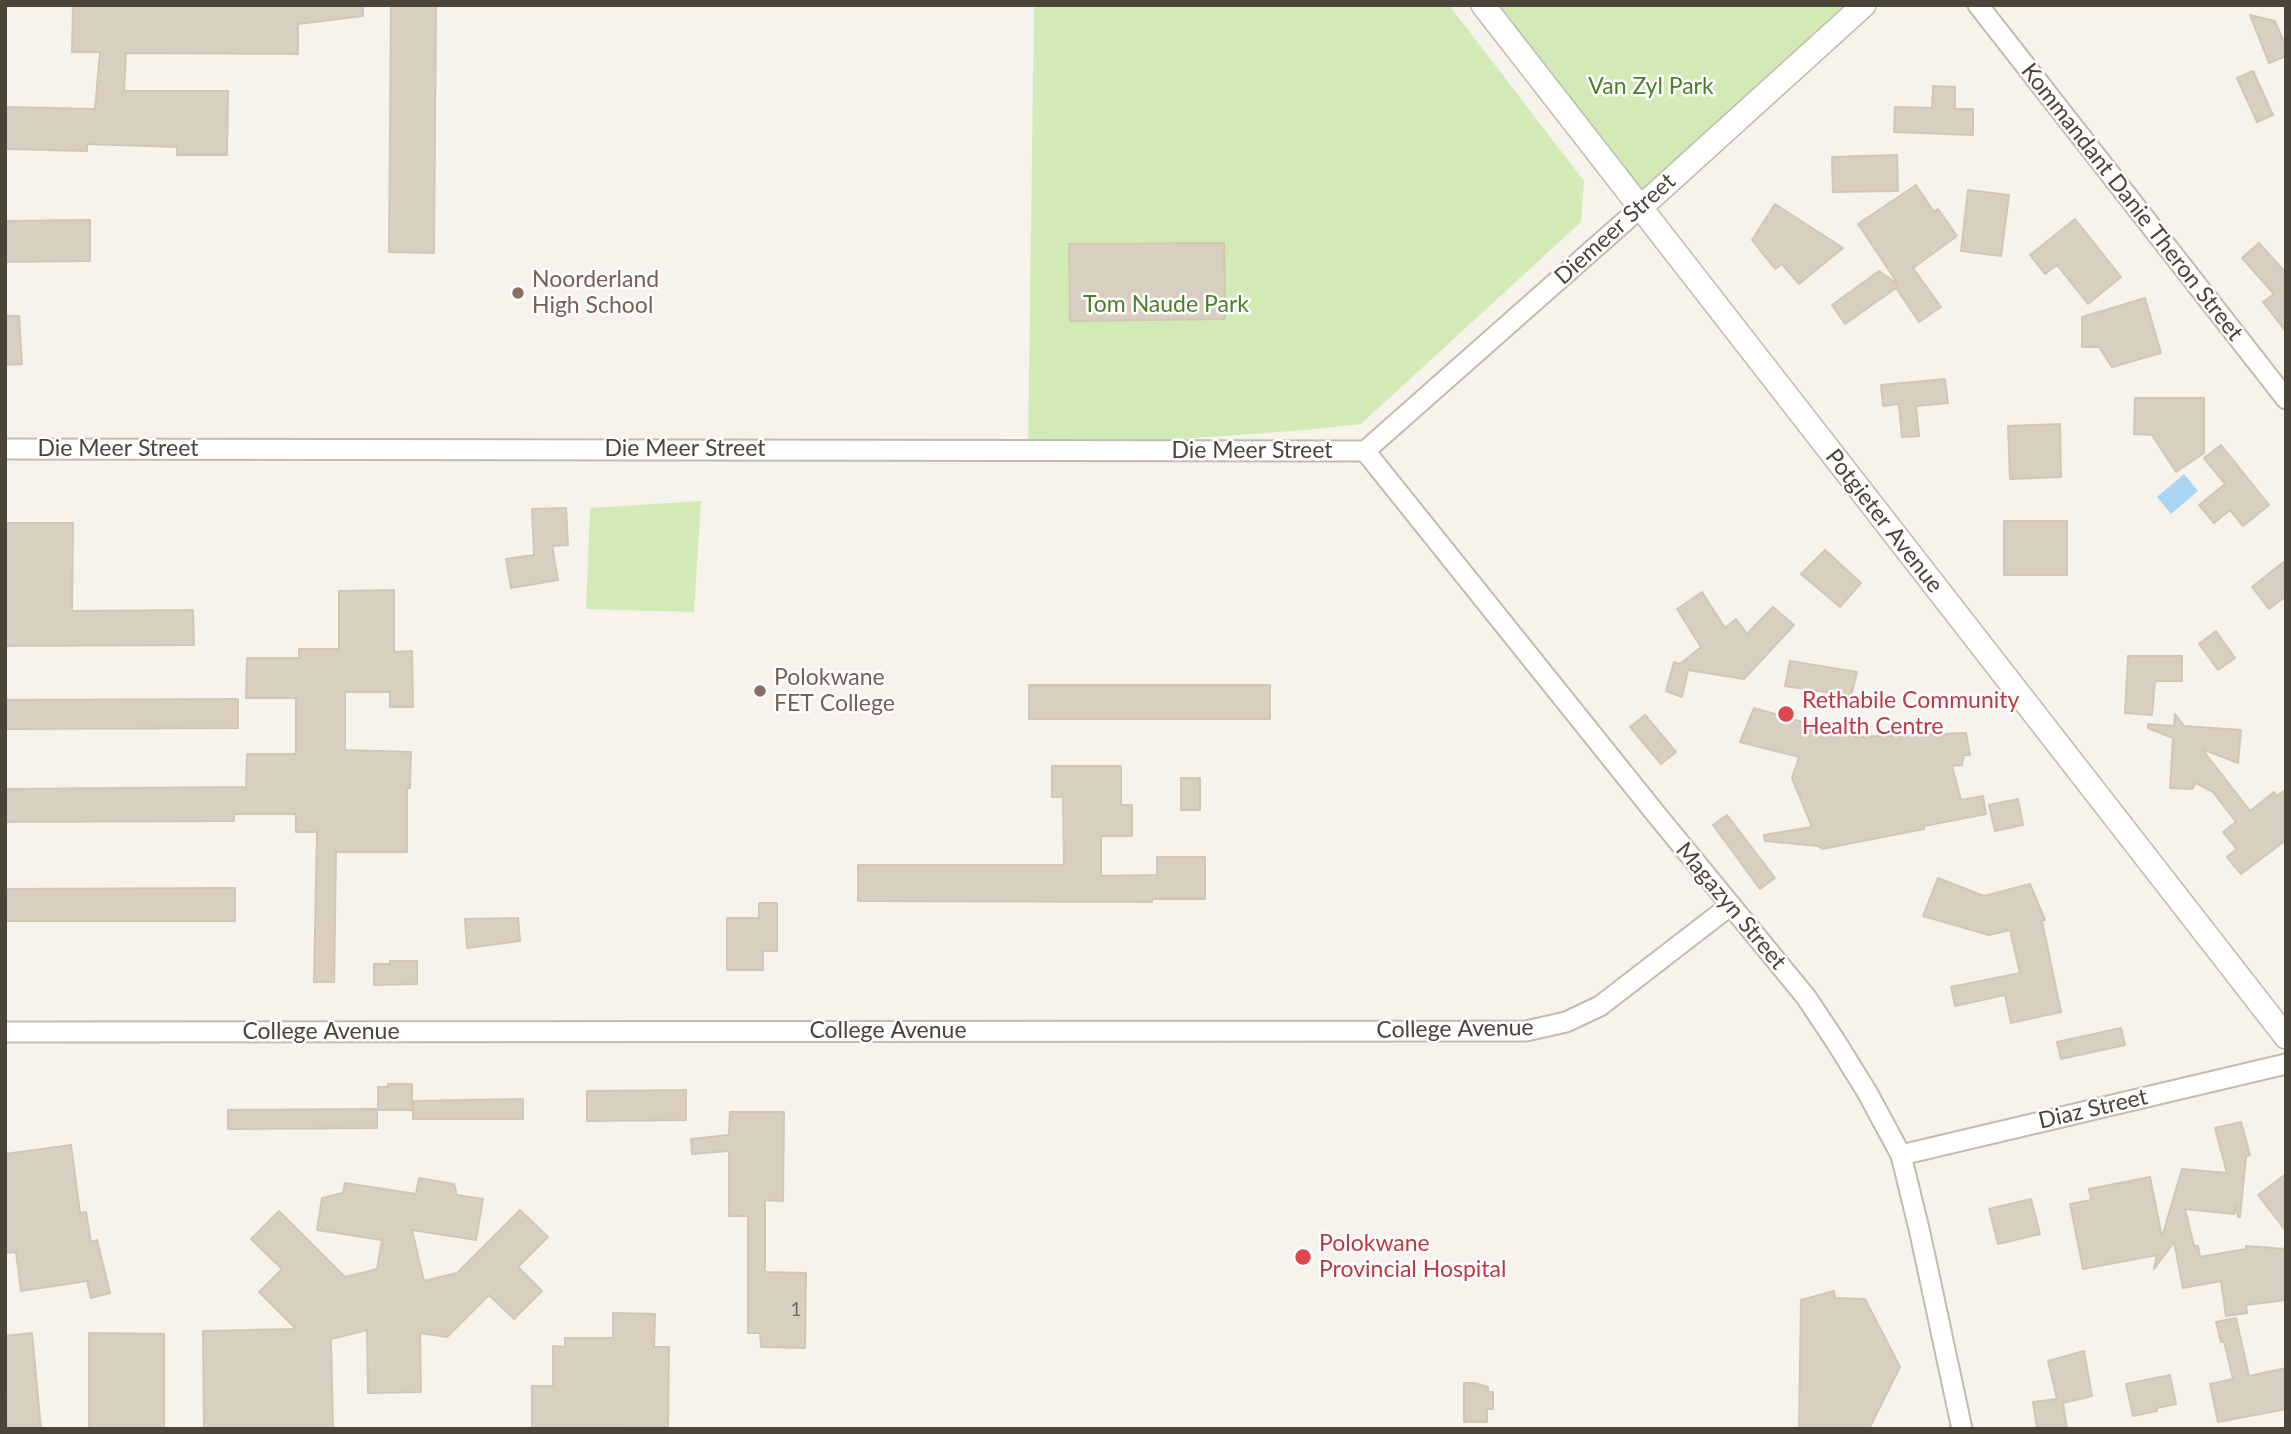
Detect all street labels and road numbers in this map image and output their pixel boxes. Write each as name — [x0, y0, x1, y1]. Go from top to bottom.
street label: Kommandant Danie Theron Street — [2015, 58, 2249, 346]
street label: Diemeer Street — [1549, 168, 1681, 290]
street label: Die Meer Street — [38, 435, 198, 463]
street label: Die Meer Street — [605, 435, 765, 463]
street label: Die Meer Street — [1172, 437, 1332, 465]
street label: Potgieter Avenue — [1819, 444, 1949, 598]
street label: Magazyn Street — [1670, 837, 1792, 975]
street label: College Avenue — [1376, 1014, 1534, 1044]
street label: College Avenue — [809, 1017, 967, 1045]
street label: College Avenue — [242, 1018, 400, 1046]
street label: Diaz Street — [2036, 1083, 2150, 1135]

